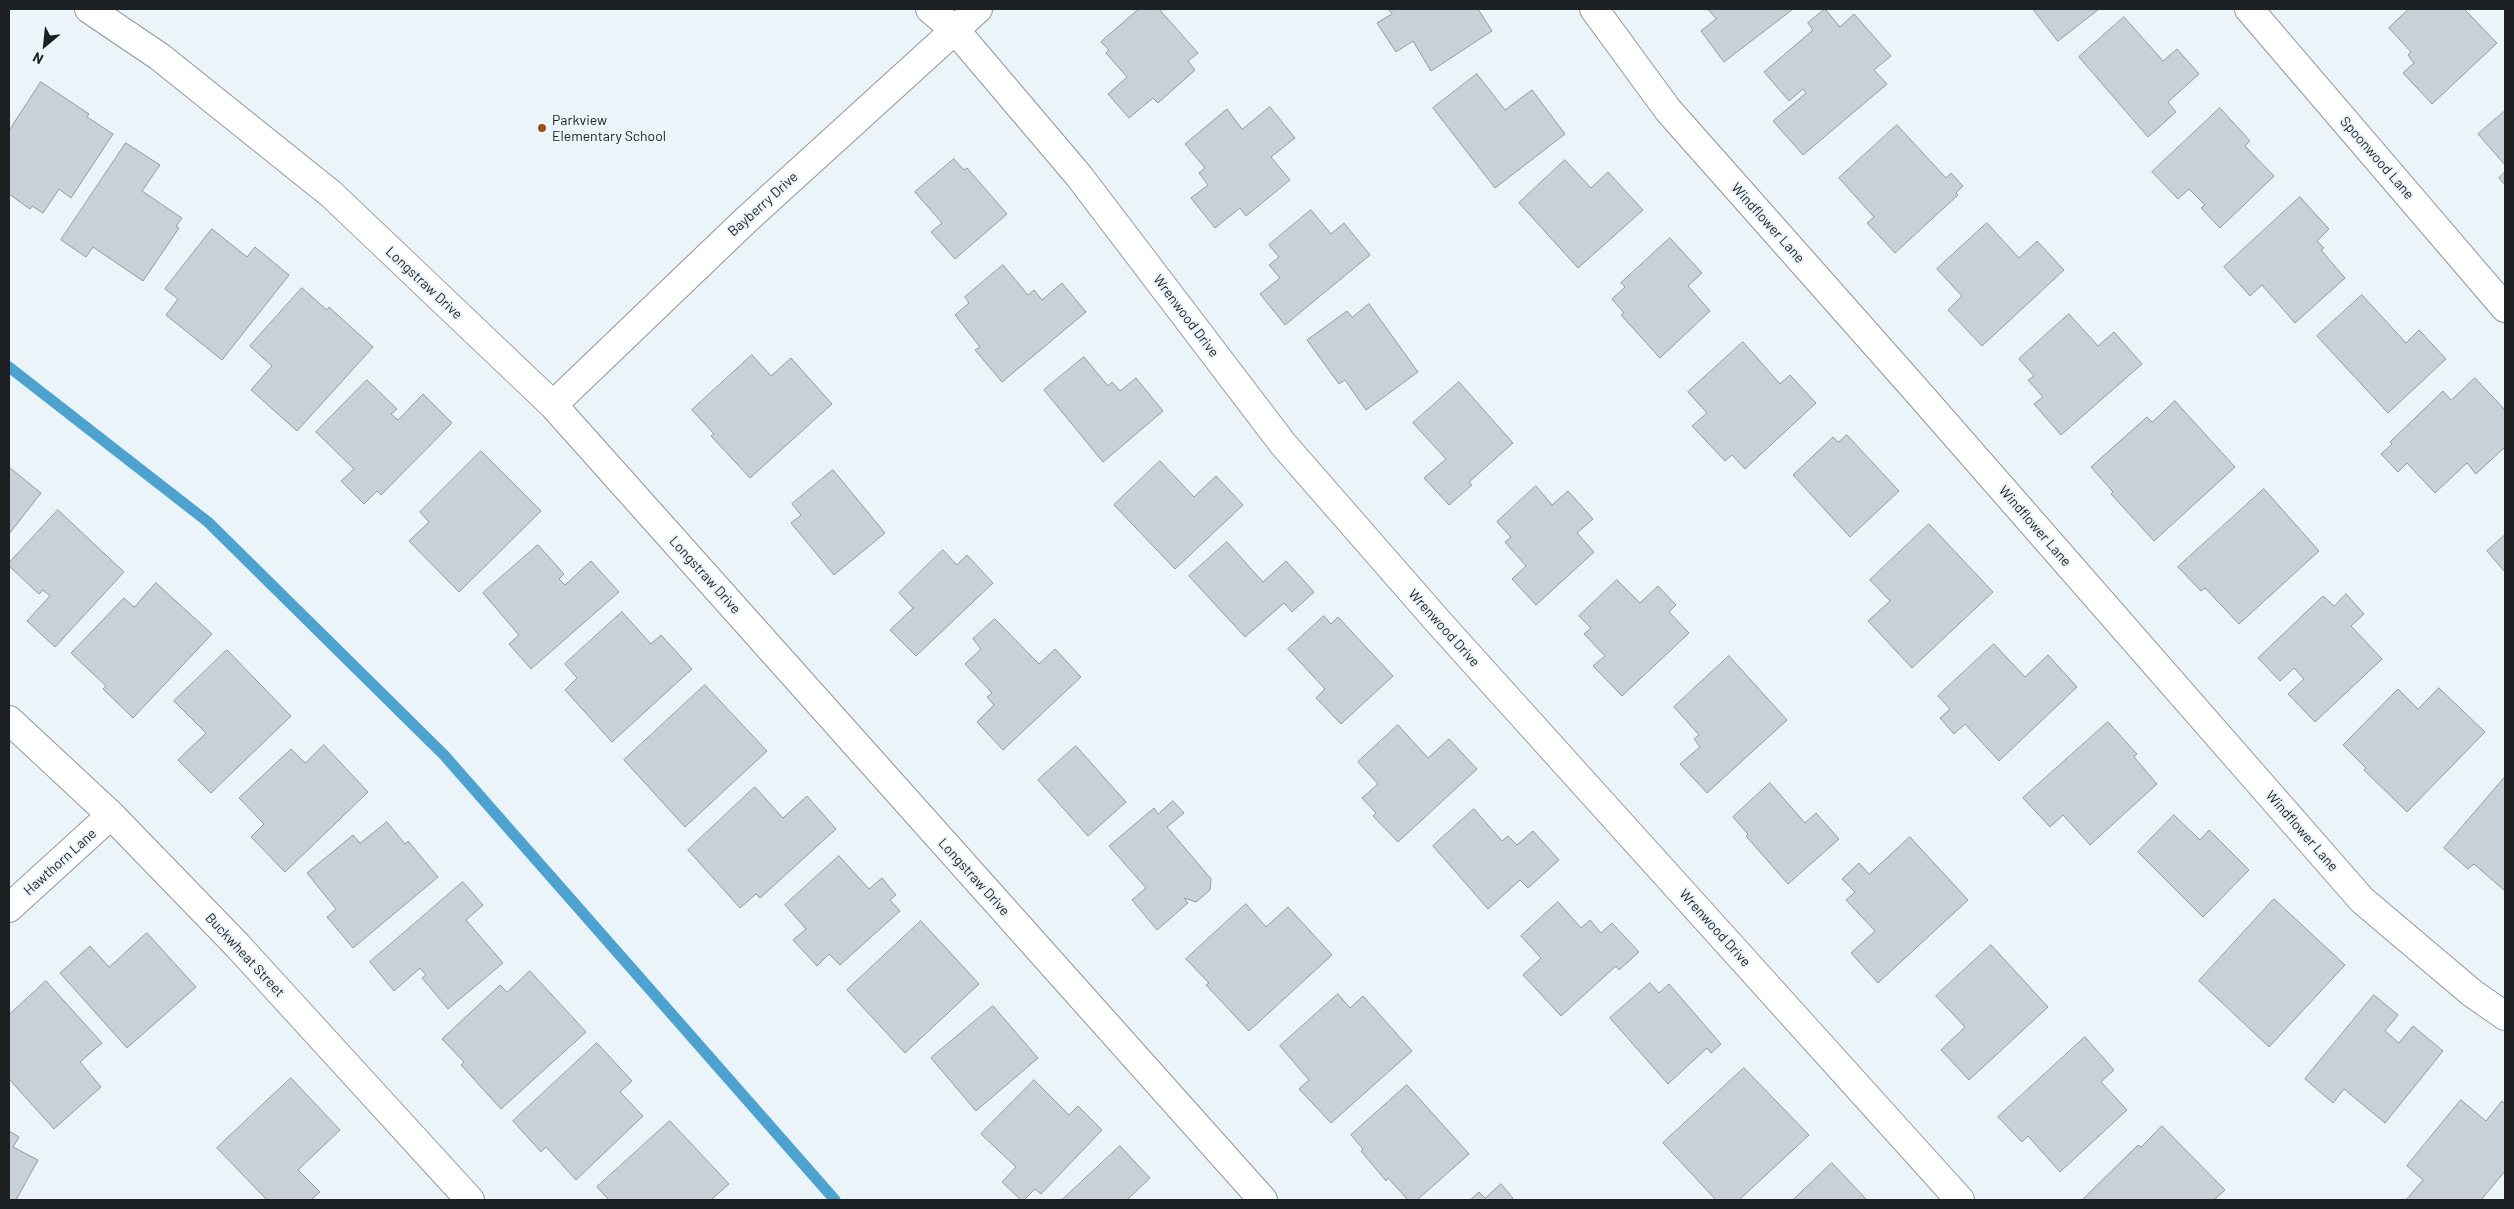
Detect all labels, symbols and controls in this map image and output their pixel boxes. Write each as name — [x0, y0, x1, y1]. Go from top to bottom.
north arrow — [20, 20, 70, 70]
text: N — [30, 49, 46, 68]
place label: Parkview Elementary School — [552, 112, 666, 144]
street label: Spoonwood Lane — [2337, 113, 2417, 203]
marker: Parkview Elementary School — [536, 122, 548, 134]
street label: Bayberry Drive — [725, 168, 801, 240]
street label: Windflower Lane — [1728, 180, 1808, 266]
street label: Longstraw Drive — [382, 243, 466, 323]
street label: Wrenwood Drive — [1150, 271, 1222, 361]
street label: Windflower Lane — [1995, 482, 2075, 570]
street label: Longstraw Drive — [666, 533, 744, 617]
street label: Wrenwood Drive — [1405, 586, 1483, 670]
street label: Windflower Lane — [2262, 787, 2342, 875]
street label: Hawthorn Lane — [20, 825, 100, 899]
street label: Longstraw Drive — [935, 835, 1013, 919]
street label: Wrenwood Drive — [1676, 886, 1754, 970]
street label: Buckwheat Street — [202, 910, 288, 1000]

